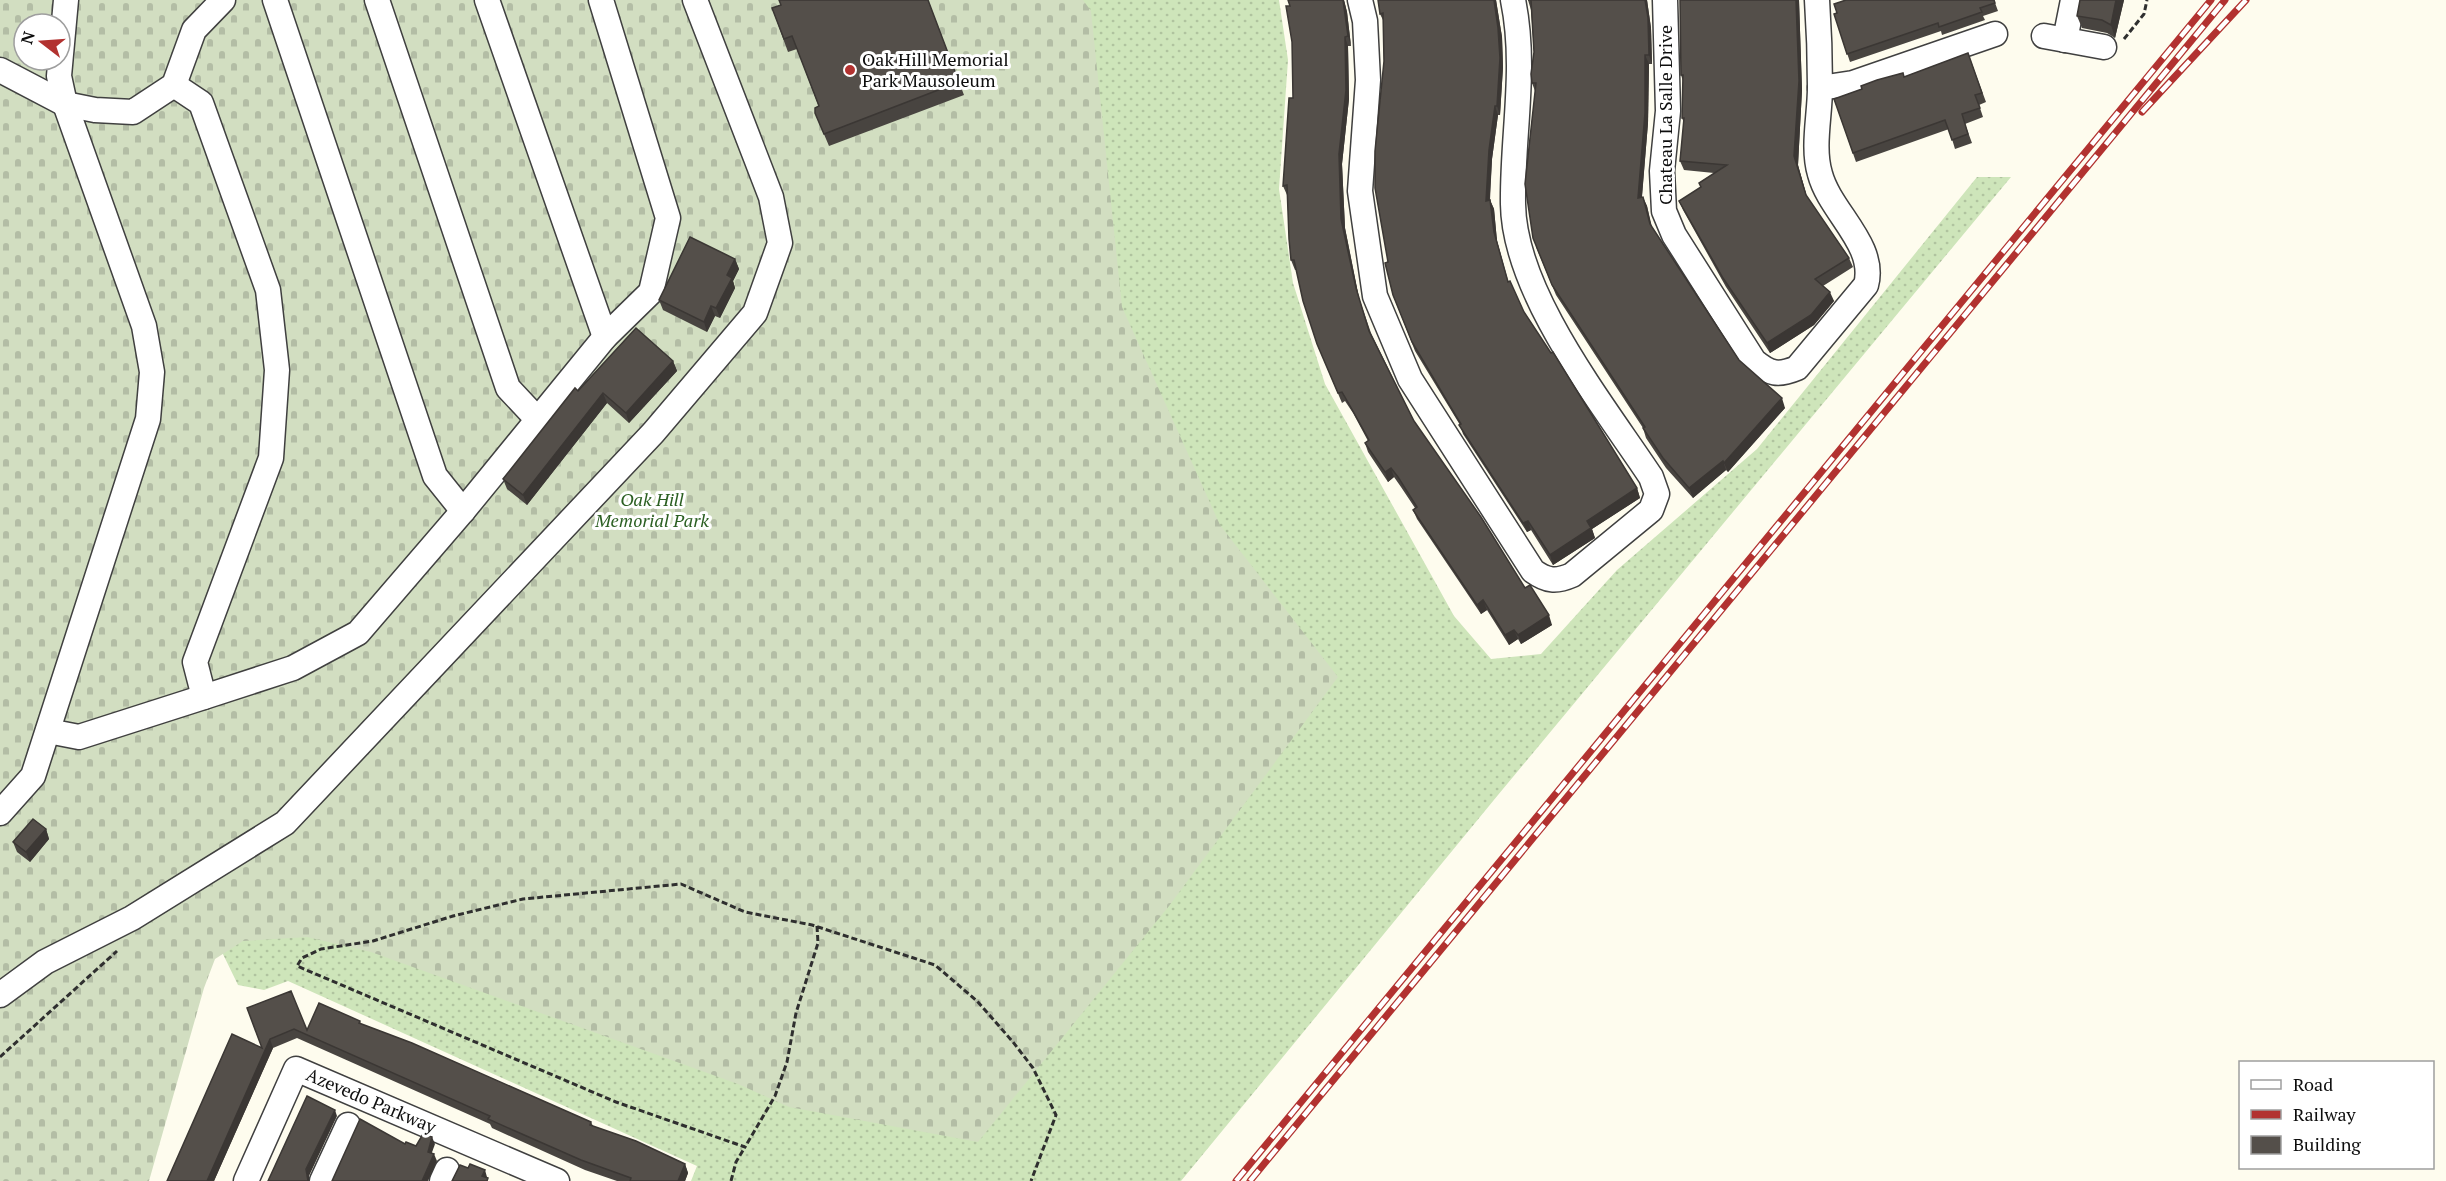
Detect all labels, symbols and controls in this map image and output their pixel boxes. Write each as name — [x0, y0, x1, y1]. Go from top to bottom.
north arrow — [12, 12, 72, 72]
street label: Chateau La Salle Drive — [1653, 25, 1677, 205]
text: N — [15, 29, 40, 47]
place label: Oak Hill Memorial Park Mausoleum — [862, 47, 1009, 92]
marker: Oak Hill Memorial Park Mausoleum — [843, 63, 857, 77]
park label: Oak Hill Memorial Park — [594, 487, 709, 532]
legend — [2239, 1061, 2434, 1169]
street label: Azevedo Parkway — [303, 1062, 441, 1139]
text: Road — [2293, 1072, 2333, 1096]
text: Railway — [2293, 1102, 2357, 1126]
text: Building — [2293, 1132, 2361, 1156]

